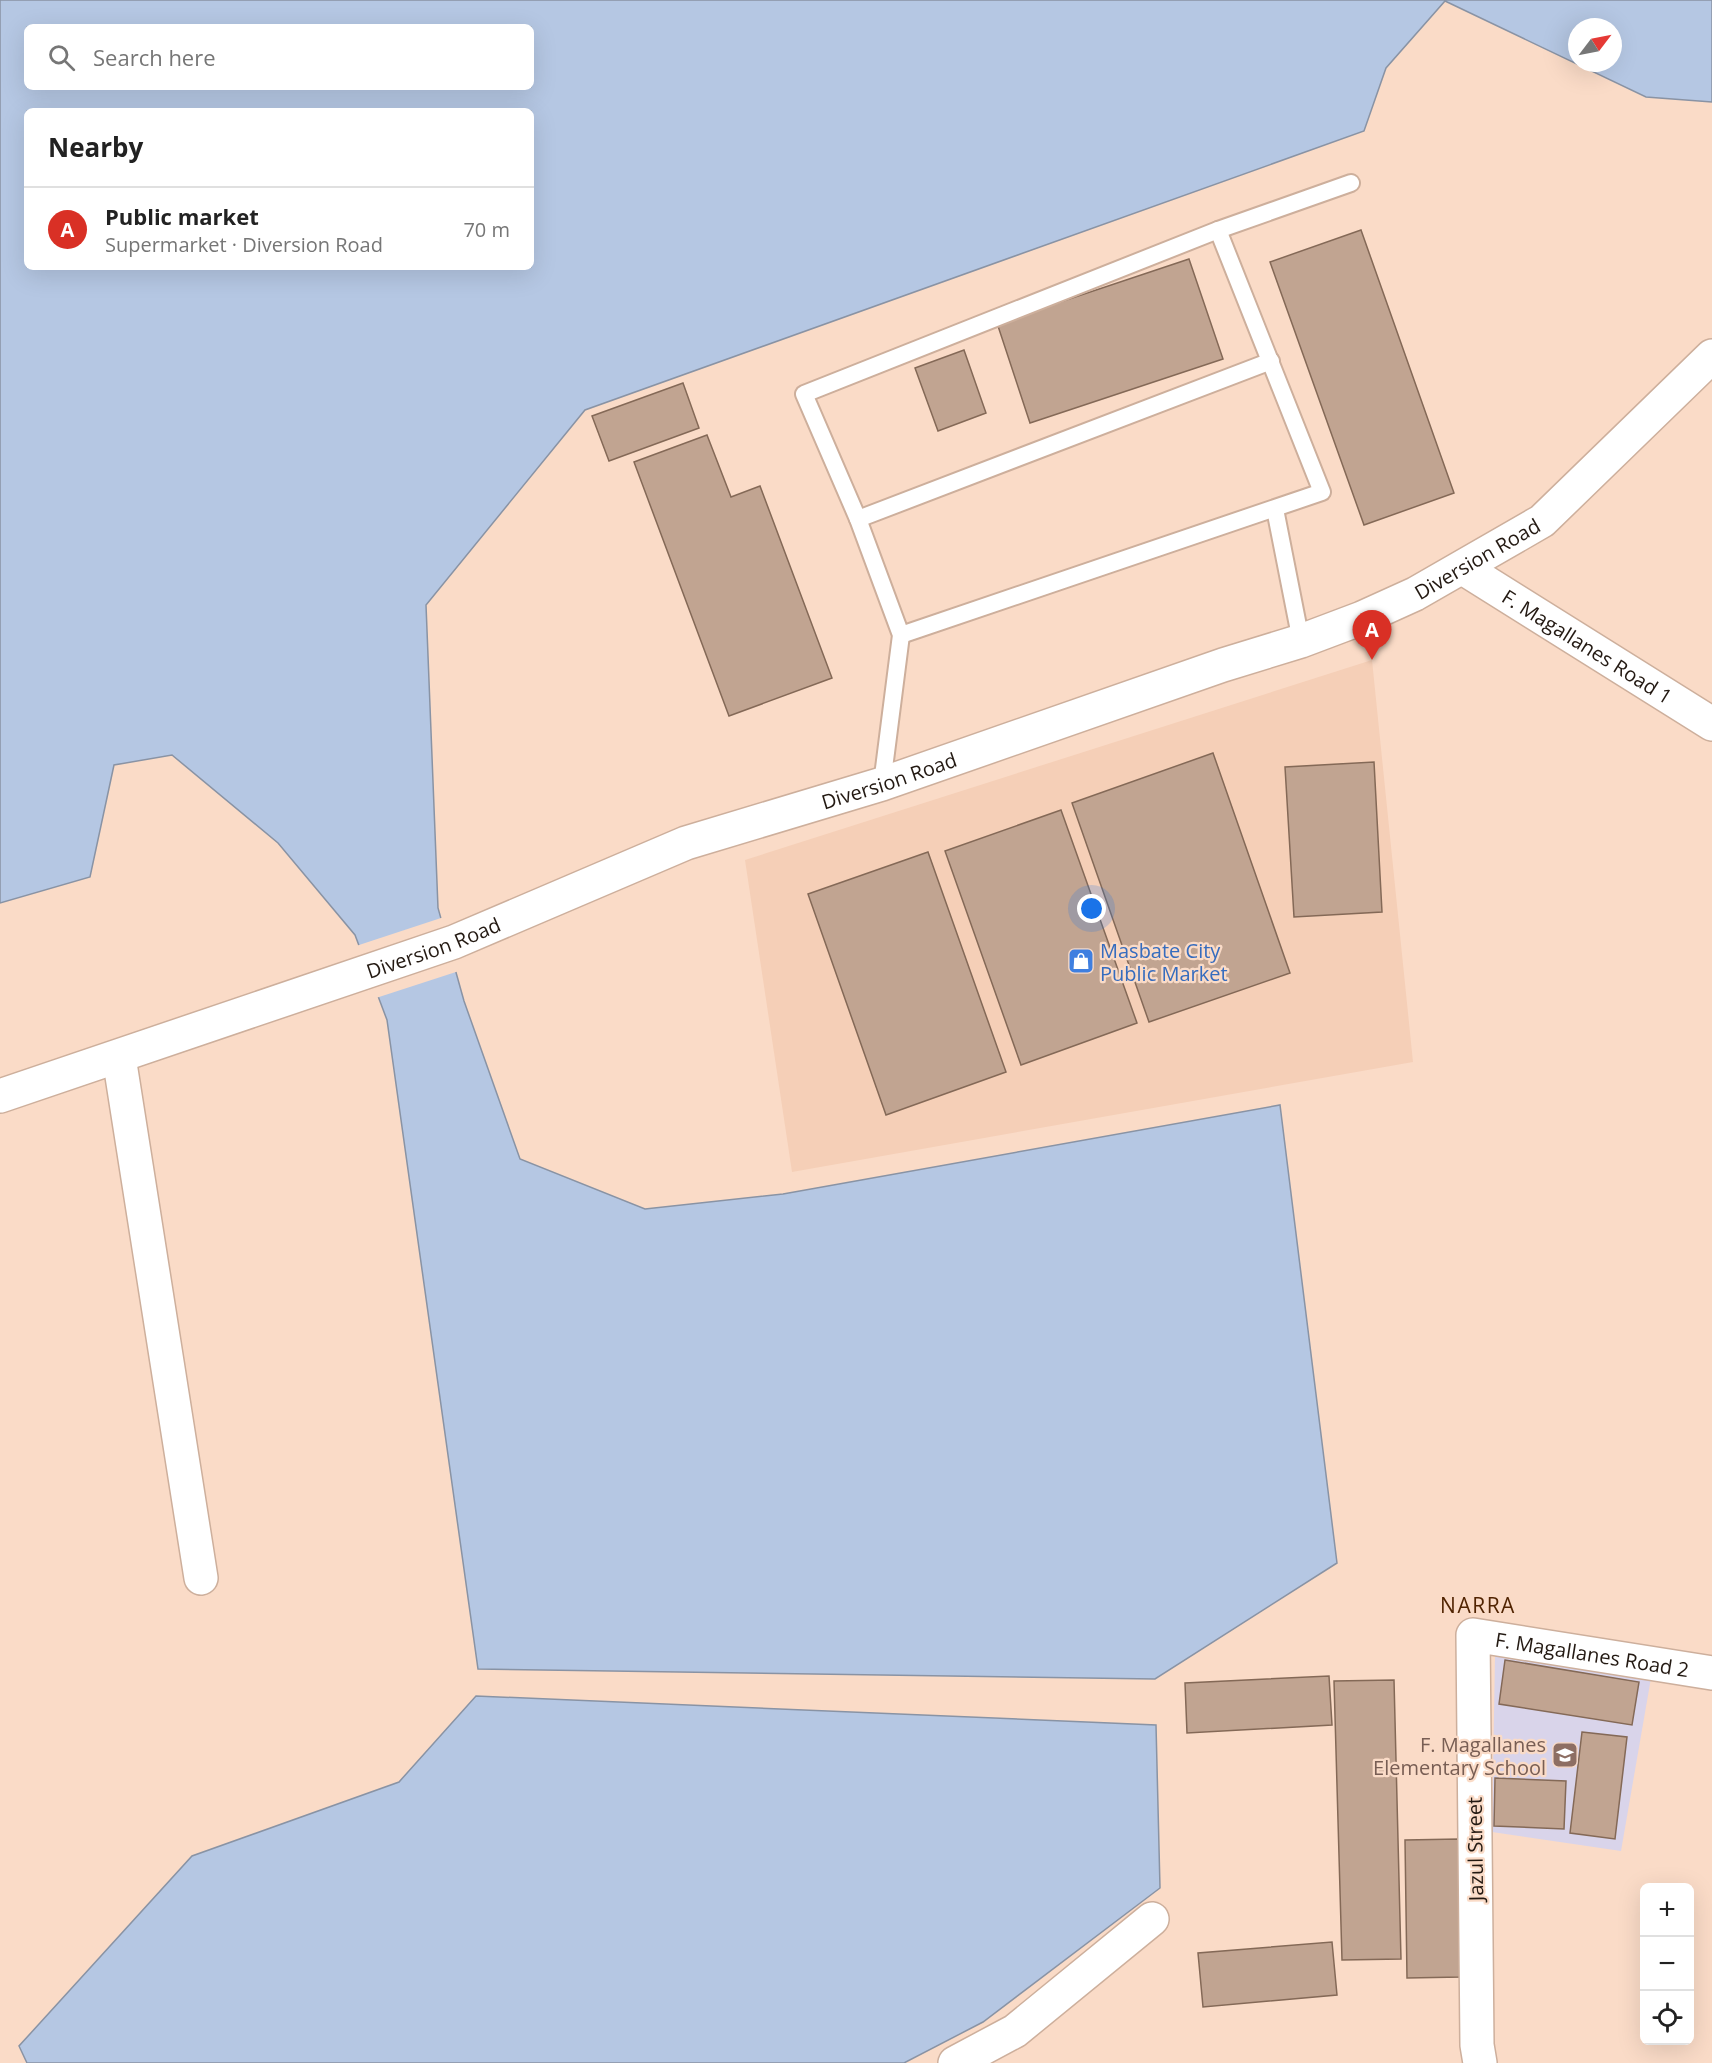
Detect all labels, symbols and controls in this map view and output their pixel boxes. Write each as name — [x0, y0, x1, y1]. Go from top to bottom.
north arrow — [1568, 18, 1622, 72]
search box — [24, 24, 534, 90]
icon: search — [45, 41, 78, 74]
text: Search here — [93, 42, 216, 72]
text: Nearby — [48, 129, 143, 165]
text: Public market — [105, 201, 259, 231]
text: A — [61, 216, 74, 243]
text: 70 m — [463, 216, 510, 243]
text: Supermarket · Diversion Road — [105, 231, 383, 258]
street label: Diversion Road — [1409, 512, 1545, 605]
street label: F. Magallanes Road 1 — [1497, 583, 1678, 709]
pin: A — [1352, 610, 1392, 660]
street label: Diversion Road — [818, 746, 960, 815]
your location — [1077, 894, 1106, 923]
street label: Diversion Road — [363, 910, 504, 984]
place label: Masbate City Public Market — [1100, 937, 1228, 987]
shop icon: Masbate City Public Market — [1066, 946, 1096, 976]
district label: NARRA — [1440, 1591, 1516, 1619]
street label: F. Magallanes Road 2 — [1493, 1625, 1691, 1683]
place label: F. Magallanes Elementary School — [1373, 1731, 1546, 1781]
school or university icon: F. Magallanes Elementary School — [1550, 1740, 1580, 1770]
street label: Jazul Street — [1461, 1797, 1489, 1903]
map controls — [1640, 1883, 1694, 2045]
button: + — [1640, 1883, 1694, 1937]
button: − — [1640, 1937, 1694, 1991]
button: locate — [1640, 1991, 1694, 2045]

